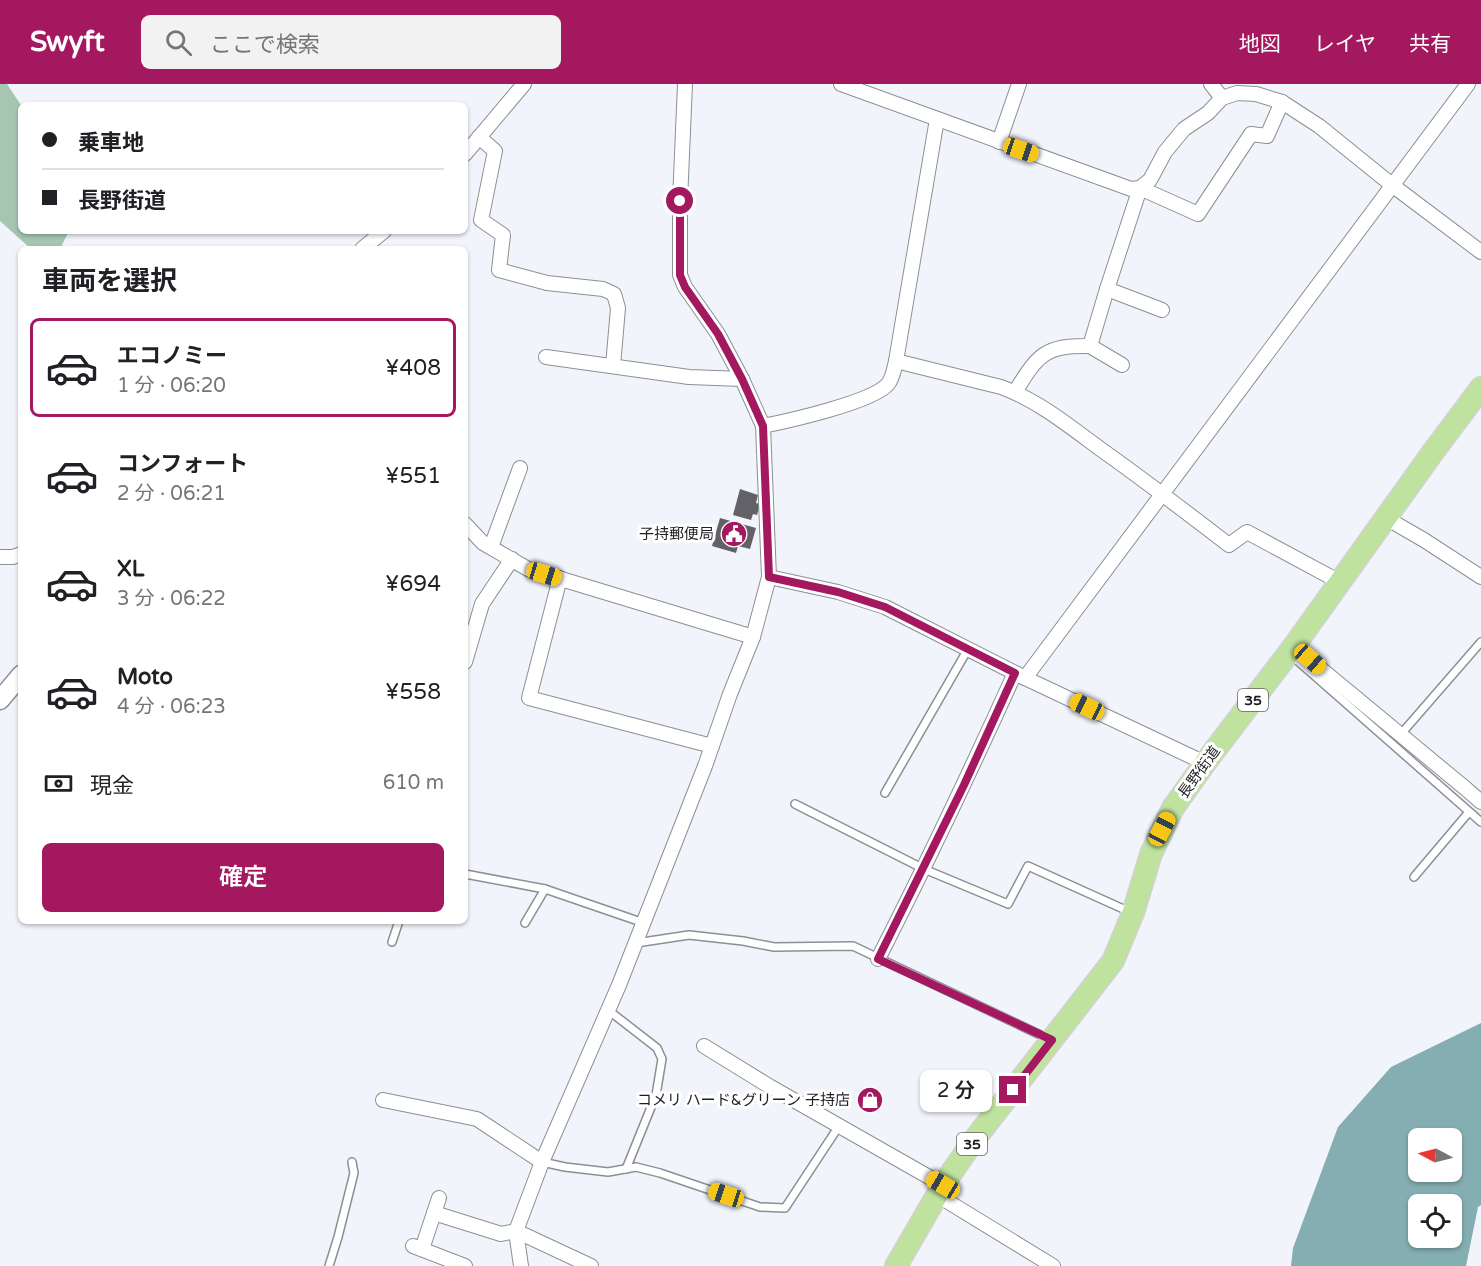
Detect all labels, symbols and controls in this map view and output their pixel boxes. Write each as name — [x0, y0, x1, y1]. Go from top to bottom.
search box — [141, 15, 561, 69]
text: Swyft — [30, 25, 105, 59]
icon: search — [162, 26, 195, 59]
text: ここで検索 — [210, 32, 320, 58]
text: 地図 — [1239, 32, 1281, 57]
text: レイヤ — [1314, 32, 1376, 57]
text: 共有 — [1409, 32, 1451, 57]
text: 乗車地 — [78, 130, 144, 156]
car — [1001, 136, 1041, 164]
route start — [666, 187, 693, 214]
text: 長野街道 — [78, 188, 166, 214]
text: 車両を選択 — [42, 265, 177, 298]
icon: car — [45, 341, 99, 395]
text: エコノミー — [117, 343, 227, 369]
text: ¥408 — [385, 355, 441, 381]
text: 1 分 · 06:20 — [117, 374, 226, 398]
icon: car — [45, 449, 99, 503]
text: コンフォート — [117, 451, 248, 477]
text: ¥551 — [385, 463, 441, 489]
text: 2 分 · 06:21 — [117, 482, 226, 506]
public building icon: 子持郵便局 — [719, 519, 749, 549]
place label: 子持郵便局 — [639, 525, 714, 543]
text: XL — [117, 556, 144, 582]
icon: car — [45, 557, 99, 611]
car — [524, 560, 564, 588]
text: ¥694 — [385, 571, 441, 597]
text: 3 分 · 06:22 — [117, 587, 226, 611]
car — [1291, 640, 1329, 678]
text: Moto — [117, 664, 173, 690]
icon: car — [45, 665, 99, 719]
text: ¥558 — [385, 679, 441, 705]
road number: 35 — [1238, 689, 1268, 711]
car — [1067, 691, 1107, 723]
text: 4 分 · 06:23 — [117, 695, 226, 719]
street label: 長野街道 — [1174, 742, 1224, 802]
icon: cash — [42, 767, 75, 800]
text: 610 m — [383, 771, 444, 795]
text: 現金 — [90, 773, 134, 799]
car — [1146, 809, 1178, 849]
button: 確定 — [42, 843, 444, 912]
callout: 2 分 — [920, 1069, 992, 1111]
route end — [999, 1076, 1026, 1103]
text: 2 分 — [937, 1079, 975, 1103]
shop icon: コメリ ハード&グリーン 子持店 — [855, 1085, 885, 1115]
place label: コメリ ハード&グリーン 子持店 — [637, 1091, 850, 1109]
north arrow — [1408, 1128, 1462, 1182]
map controls — [1408, 1128, 1462, 1248]
road number: 35 — [957, 1133, 987, 1155]
car — [923, 1168, 963, 1202]
car — [706, 1181, 746, 1209]
button: locate — [1408, 1194, 1462, 1248]

